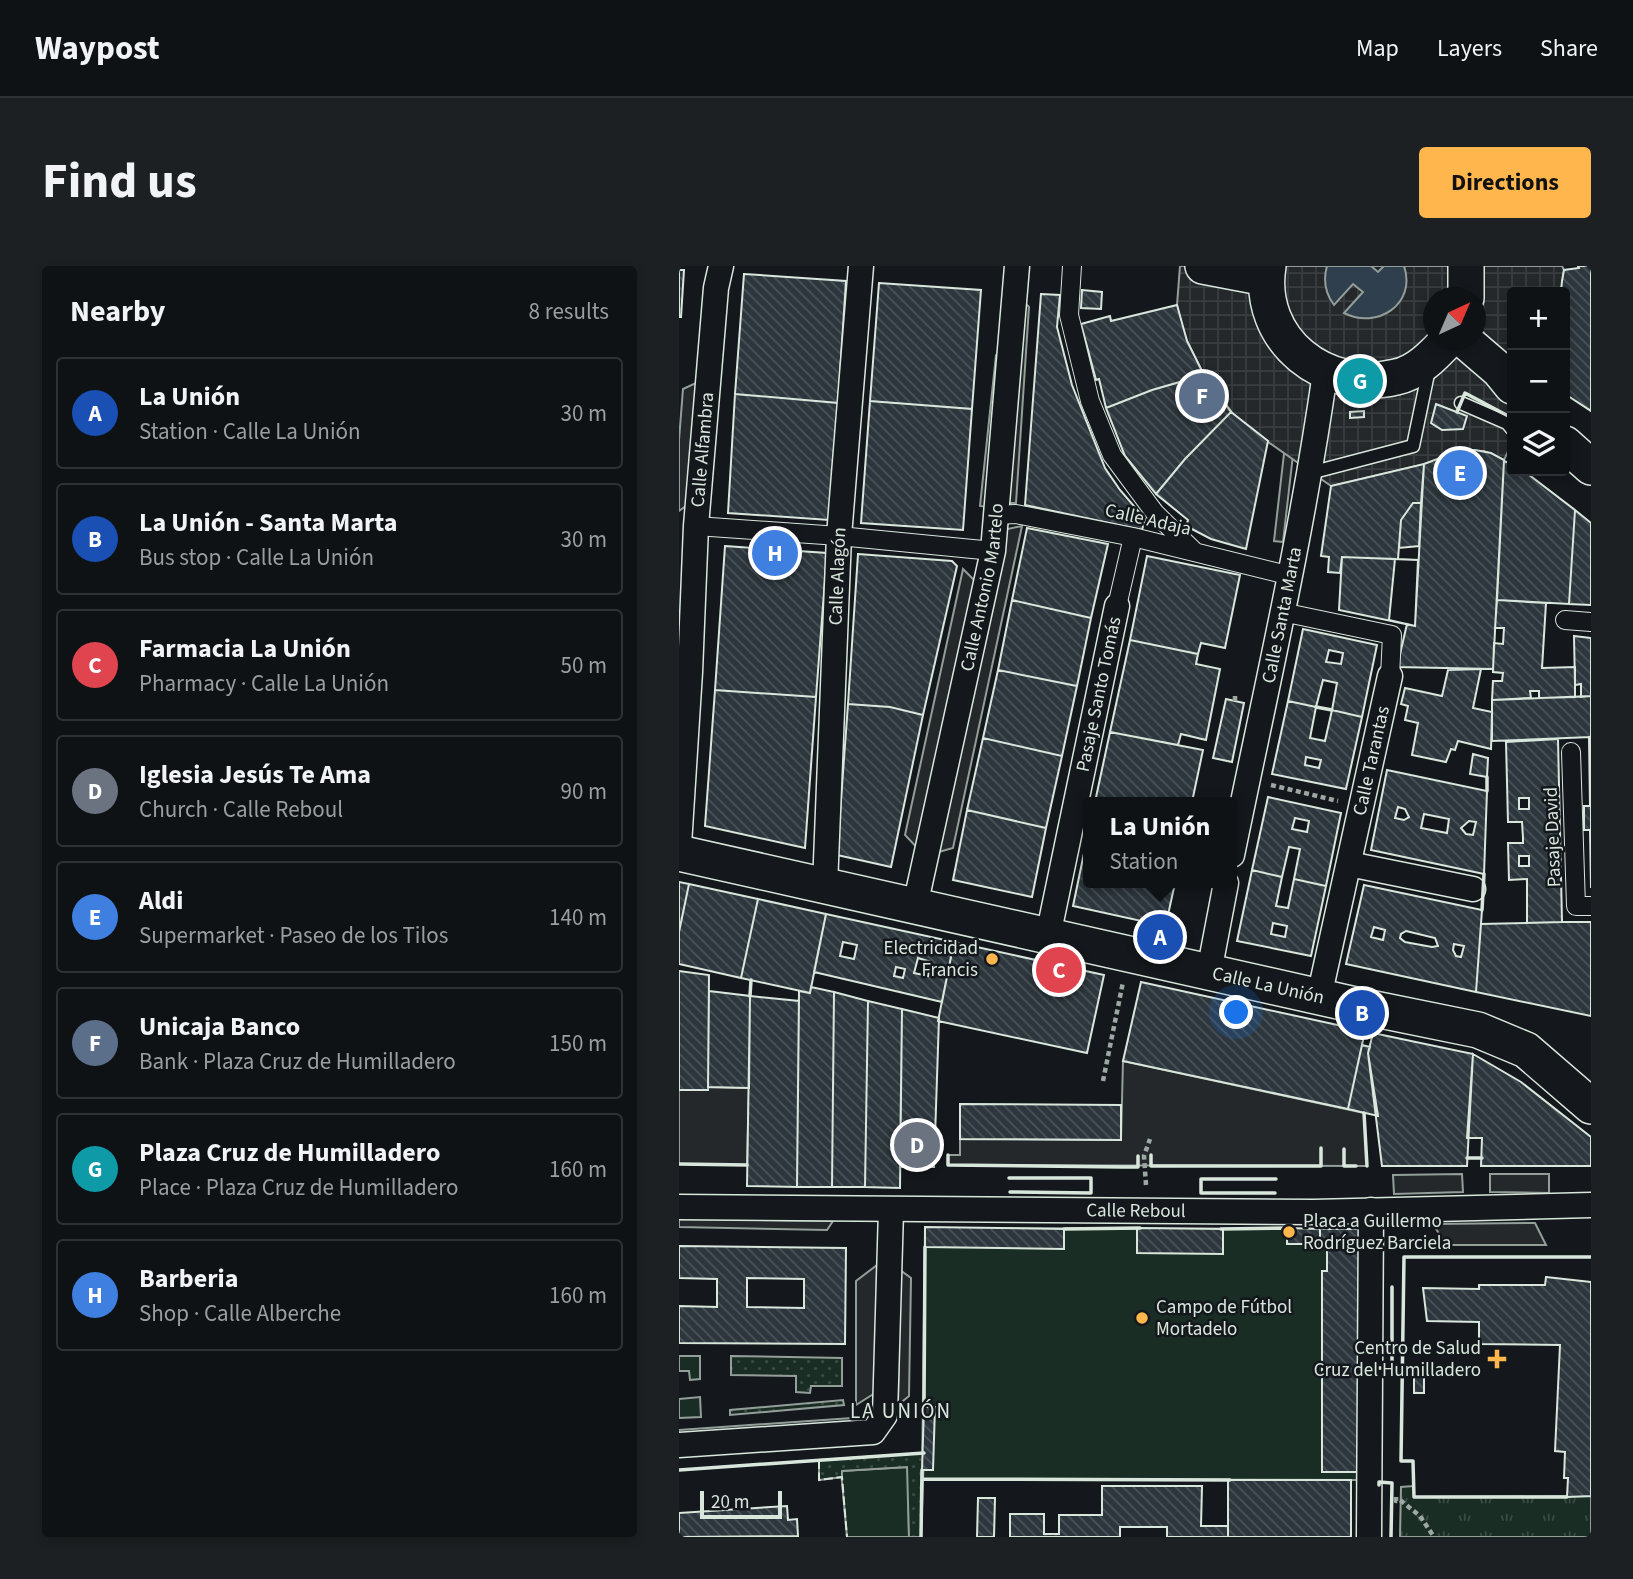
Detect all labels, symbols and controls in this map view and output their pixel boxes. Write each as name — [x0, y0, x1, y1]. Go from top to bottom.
text: Waypost — [35, 25, 160, 72]
text: Map — [1356, 31, 1399, 66]
text: Layers — [1437, 31, 1502, 66]
text: Share — [1540, 31, 1598, 66]
text: Find us — [42, 147, 197, 217]
button: Directions — [1419, 147, 1591, 218]
north arrow — [1423, 287, 1486, 350]
map controls — [1507, 287, 1570, 476]
button: + — [1507, 287, 1570, 350]
text: Nearby — [70, 290, 165, 333]
text: 8 results — [529, 295, 609, 328]
button: − — [1507, 350, 1570, 413]
pin: G — [1337, 355, 1383, 407]
pin: F — [1179, 370, 1225, 422]
text: La Unión — [139, 378, 240, 415]
street label: Calle Alfambra — [684, 391, 721, 508]
text: A — [88, 397, 102, 430]
text: 30 m — [560, 397, 607, 430]
button: layers — [1507, 413, 1570, 476]
text: Station · Calle La Unión — [139, 415, 361, 448]
pin: E — [1437, 447, 1483, 499]
street label: Calle Adaja — [1102, 497, 1194, 543]
street label: Calle Antonio Martelo — [953, 502, 1010, 674]
text: La Unión - Santa Marta — [139, 504, 397, 541]
text: B — [88, 523, 102, 556]
text: 30 m — [560, 523, 607, 556]
street label: Calle Alagón — [822, 526, 853, 626]
pin: H — [752, 527, 798, 579]
text: Bus stop · Calle La Unión — [139, 541, 374, 574]
street label: Calle Santa Marta — [1255, 545, 1309, 686]
street label: Pasaje Santo Tomás — [1069, 614, 1128, 774]
text: Farmacia La Unión — [139, 630, 351, 667]
text: C — [88, 649, 102, 682]
text: 50 m — [560, 649, 607, 682]
text: Pharmacy · Calle La Unión — [139, 667, 389, 700]
street label: Calle Tarantas — [1346, 703, 1396, 818]
text: Iglesia Jesús Te Ama — [139, 756, 371, 793]
text: D — [88, 775, 102, 808]
text: 90 m — [560, 775, 607, 808]
street label: Pasaje David — [1538, 786, 1568, 888]
text: Church · Calle Reboul — [139, 793, 343, 826]
popup — [1083, 797, 1237, 888]
text: La Unión — [1109, 808, 1211, 845]
text: Station — [1109, 845, 1178, 878]
text: Aldi — [139, 882, 183, 919]
text: E — [89, 901, 101, 934]
text: 140 m — [549, 901, 607, 934]
pin: A — [1137, 911, 1183, 963]
text: Supermarket · Paseo de los Tilos — [139, 919, 448, 952]
place label: Electricidad Francis — [884, 935, 978, 984]
pin: C — [1036, 944, 1082, 996]
marker: Electricidad Francis — [984, 951, 1000, 967]
street label: Calle La Unión — [1210, 960, 1327, 1011]
pin: B — [1339, 987, 1385, 1039]
your location — [1219, 995, 1253, 1029]
text: Unicaja Banco — [139, 1008, 300, 1045]
text: F — [89, 1027, 101, 1060]
text: 150 m — [549, 1027, 607, 1060]
text: Bank · Plaza Cruz de Humilladero — [139, 1045, 456, 1078]
pin: D — [894, 1119, 940, 1171]
text: Plaza Cruz de Humilladero — [139, 1134, 440, 1171]
text: G — [88, 1153, 102, 1186]
text: 160 m — [549, 1153, 607, 1186]
text: Place · Plaza Cruz de Humilladero — [139, 1171, 458, 1204]
street label: Calle Reboul — [1086, 1197, 1186, 1224]
place label: Placa a Guillermo Rodríguez Barciela — [1303, 1208, 1451, 1257]
marker: Placa a Guillermo Rodríguez Barciela — [1281, 1224, 1297, 1240]
text: Barberia — [139, 1260, 238, 1297]
text: H — [87, 1279, 103, 1312]
text: 160 m — [549, 1279, 607, 1312]
place label: Campo de Fútbol Mortadelo — [1156, 1294, 1292, 1343]
text: Shop · Calle Alberche — [139, 1297, 341, 1330]
marker: Campo de Fútbol Mortadelo — [1134, 1310, 1150, 1326]
place label: Centro de Salud Cruz del Humilladero — [1314, 1335, 1481, 1384]
marker: Centro de Salud Cruz del Humilladero — [1487, 1349, 1507, 1369]
district label: LA UNIÓN — [850, 1396, 952, 1426]
scale bar — [700, 1488, 782, 1520]
text: 20 m — [711, 1489, 749, 1516]

